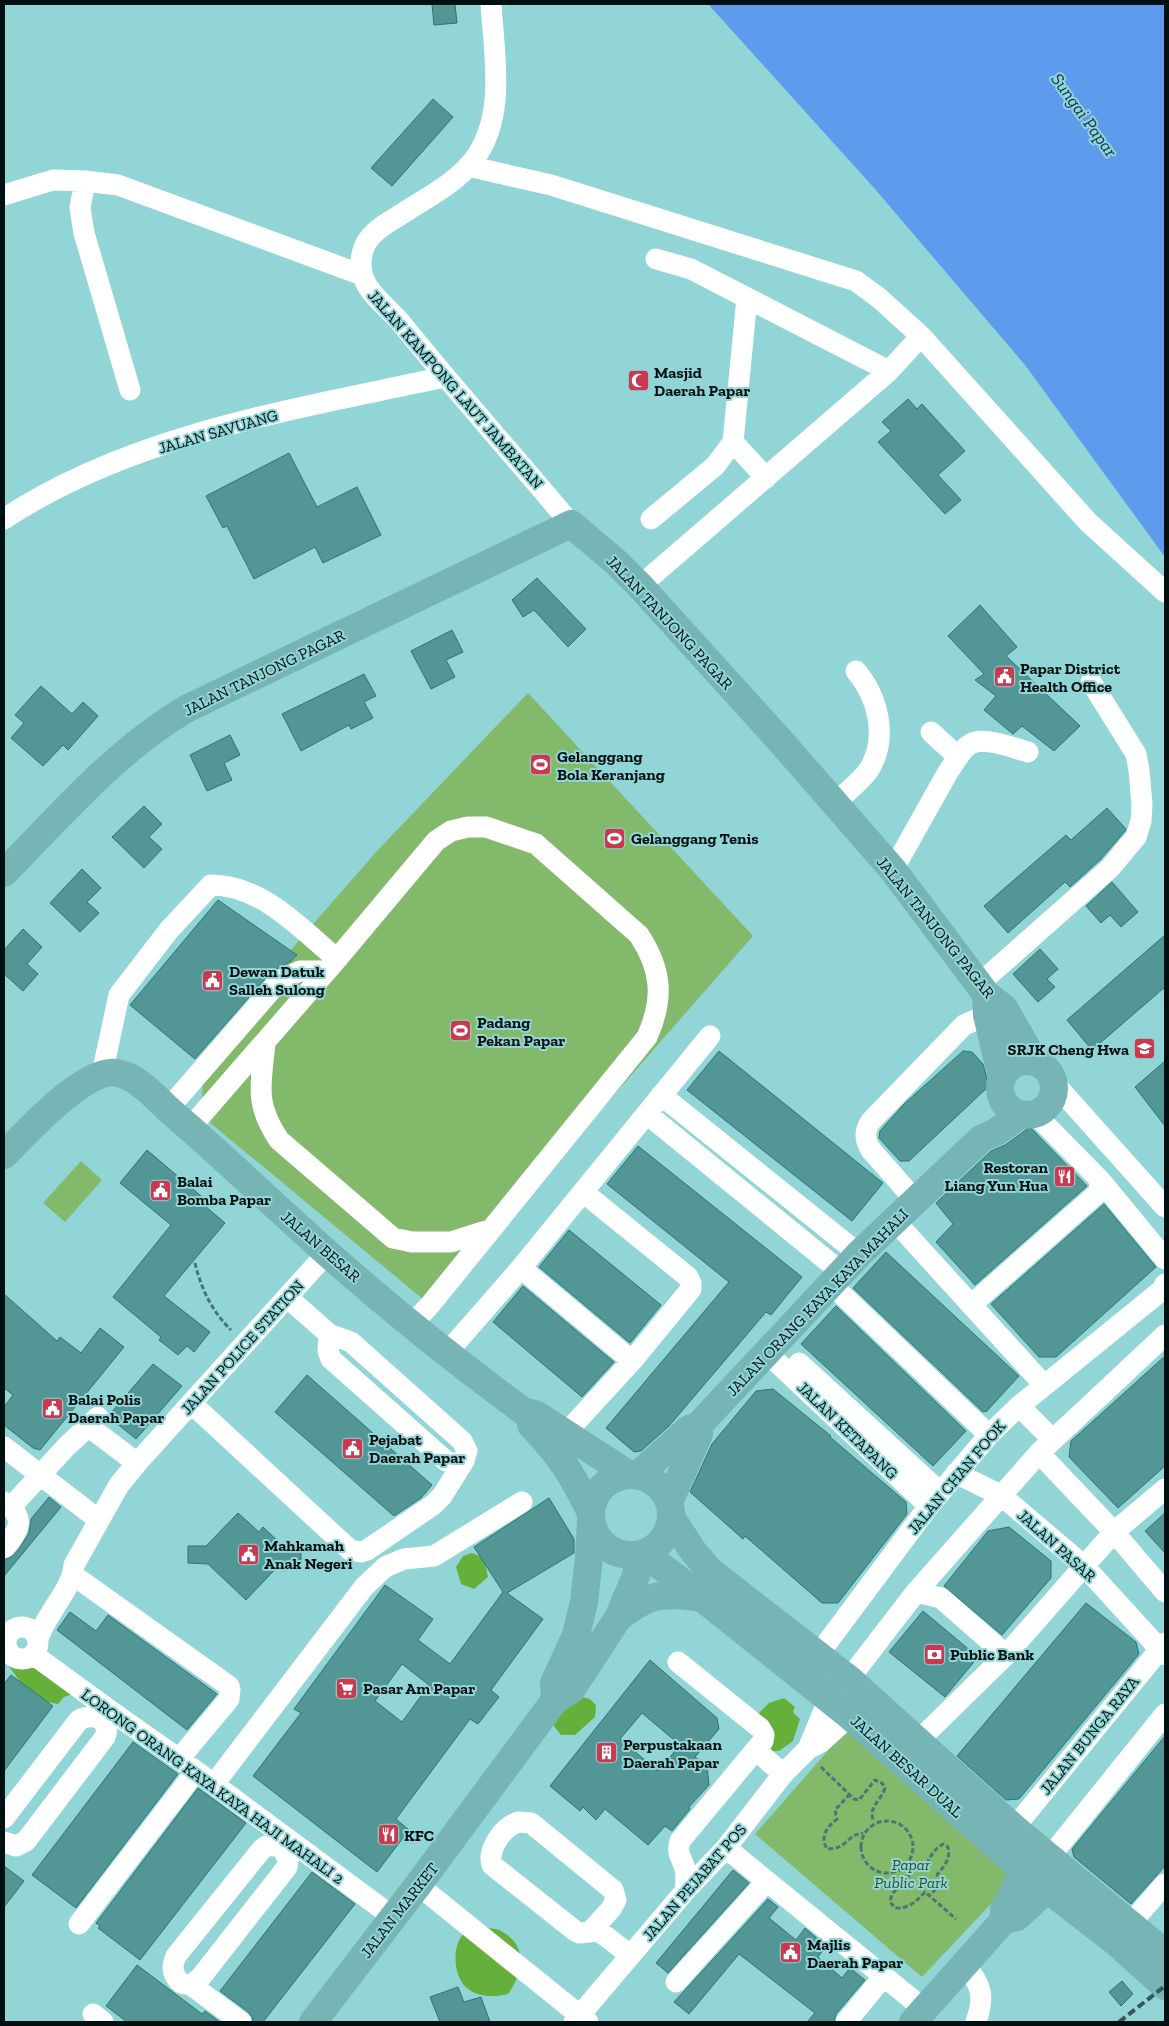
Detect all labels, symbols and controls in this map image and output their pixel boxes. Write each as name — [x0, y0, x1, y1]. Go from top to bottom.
water label: Sungai Papar — [1046, 69, 1122, 162]
street label: JALAN KAMPONG LAUT JAMBATAN — [364, 286, 547, 493]
place label: Masjid Daerah Papar — [654, 363, 750, 400]
mosque icon: Masjid Daerah Papar — [626, 369, 650, 393]
street label: JALAN SAVUANG — [156, 405, 280, 458]
street label: JALAN TANJONG PAGAR — [602, 551, 737, 694]
street label: JALAN TANJONG PAGAR — [181, 625, 348, 720]
place label: Papar District Health Office — [1020, 659, 1121, 696]
public building icon: Papar District Health Office — [992, 665, 1016, 689]
place label: Gelanggang Bola Keranjang — [557, 747, 665, 784]
sports icon: Gelanggang Bola Keranjang — [529, 753, 553, 777]
sports icon: Gelanggang Tenis — [603, 826, 627, 850]
place label: Gelanggang Tenis — [631, 829, 759, 848]
street label: JALAN TANJONG PAGAR — [873, 853, 999, 1002]
place label: Dewan Datuk Salleh Sulong — [229, 962, 325, 999]
public building icon: Dewan Datuk Salleh Sulong — [201, 968, 225, 992]
place label: Padang Pekan Papar — [477, 1013, 565, 1050]
sports icon: Padang Pekan Papar — [449, 1019, 473, 1043]
school or university icon: SRJK Cheng Hwa — [1133, 1037, 1157, 1061]
place label: SRJK Cheng Hwa — [1007, 1040, 1129, 1059]
place label: Restoran Liang Yun Hua — [944, 1158, 1049, 1195]
restaurant icon: Restoran Liang Yun Hua — [1052, 1164, 1076, 1188]
place label: Balai Bomba Papar — [177, 1172, 271, 1209]
public building icon: Balai Bomba Papar — [149, 1178, 173, 1202]
street label: JALAN ORANG KAYA KAYA MAHALI — [722, 1205, 912, 1400]
street label: JALAN BESAR — [277, 1207, 364, 1286]
street label: JALAN POLICE STATION — [177, 1276, 308, 1419]
street label: JALAN KETAPANG — [794, 1378, 902, 1483]
place label: Balai Polis Daerah Papar — [68, 1390, 164, 1427]
public building icon: Balai Polis Daerah Papar — [40, 1396, 64, 1420]
street label: JALAN CHAN FOOK — [903, 1416, 1010, 1538]
place label: Pejabat Daerah Papar — [369, 1430, 465, 1467]
public building icon: Pejabat Daerah Papar — [341, 1436, 365, 1460]
street label: JALAN PASAR — [1014, 1505, 1100, 1586]
place label: Mahkamah Anak Negeri — [264, 1536, 353, 1573]
public building icon: Mahkamah Anak Negeri — [236, 1542, 260, 1566]
bank icon: Public Bank — [922, 1642, 946, 1666]
place label: Public Bank — [950, 1645, 1034, 1664]
street label: JALAN BUNGA RAYA — [1036, 1672, 1143, 1798]
supermarket icon: Pasar Am Papar — [335, 1676, 359, 1700]
place label: Pasar Am Papar — [363, 1679, 475, 1698]
street label: LORONG ORANG KAYA KAYA HAJI MAHALI 2 — [78, 1685, 348, 1888]
street label: JALAN BESAR DUAL — [847, 1711, 967, 1822]
place label: Perpustakaan Daerah Papar — [623, 1735, 722, 1772]
building icon: Perpustakaan Daerah Papar — [595, 1741, 619, 1765]
street label: JALAN PEJABAT POS — [638, 1820, 750, 1945]
restaurant icon: KFC — [376, 1823, 400, 1847]
place label: KFC — [404, 1826, 434, 1845]
park label: Papar Public Park — [874, 1855, 948, 1892]
street label: JALAN MARKET — [356, 1859, 443, 1962]
place label: Majlis Daerah Papar — [807, 1935, 903, 1972]
public building icon: Majlis Daerah Papar — [779, 1941, 803, 1965]

